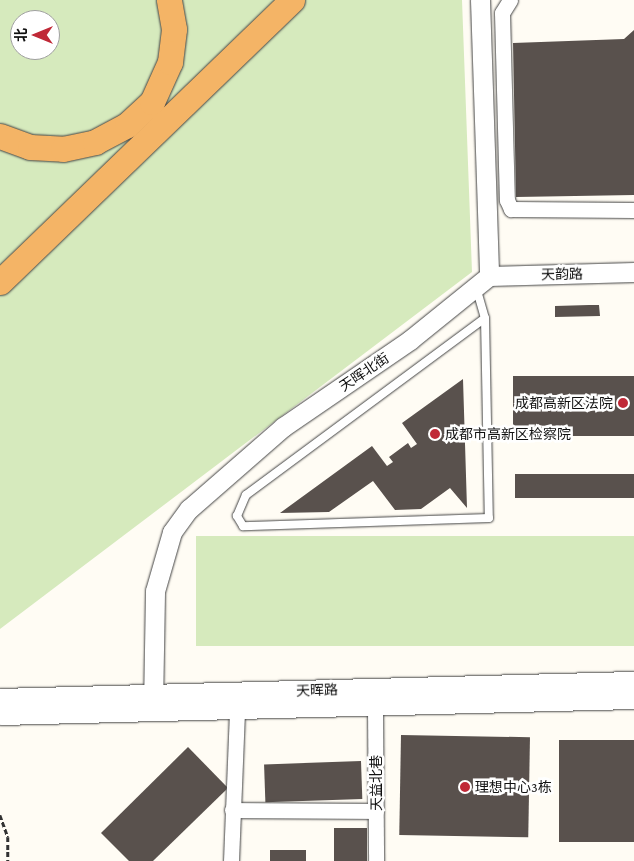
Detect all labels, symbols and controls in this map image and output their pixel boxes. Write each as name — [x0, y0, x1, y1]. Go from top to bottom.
north arrow — [10, 10, 60, 60]
text: 北 — [13, 28, 29, 42]
street label: 天韵路 — [541, 265, 583, 283]
street label: 天晖北街 — [336, 349, 392, 395]
place label: 成都高新区法院 — [515, 395, 613, 411]
marker: 成都高新区法院 — [617, 397, 629, 409]
place label: 成都市高新区检察院 — [445, 426, 571, 442]
marker: 成都市高新区检察院 — [429, 428, 441, 440]
street label: 天晖路 — [296, 681, 338, 699]
street label: 天益北巷 — [368, 755, 384, 811]
place label: 理想中心3栋 — [475, 779, 552, 795]
marker: 理想中心3栋 — [459, 781, 471, 793]

